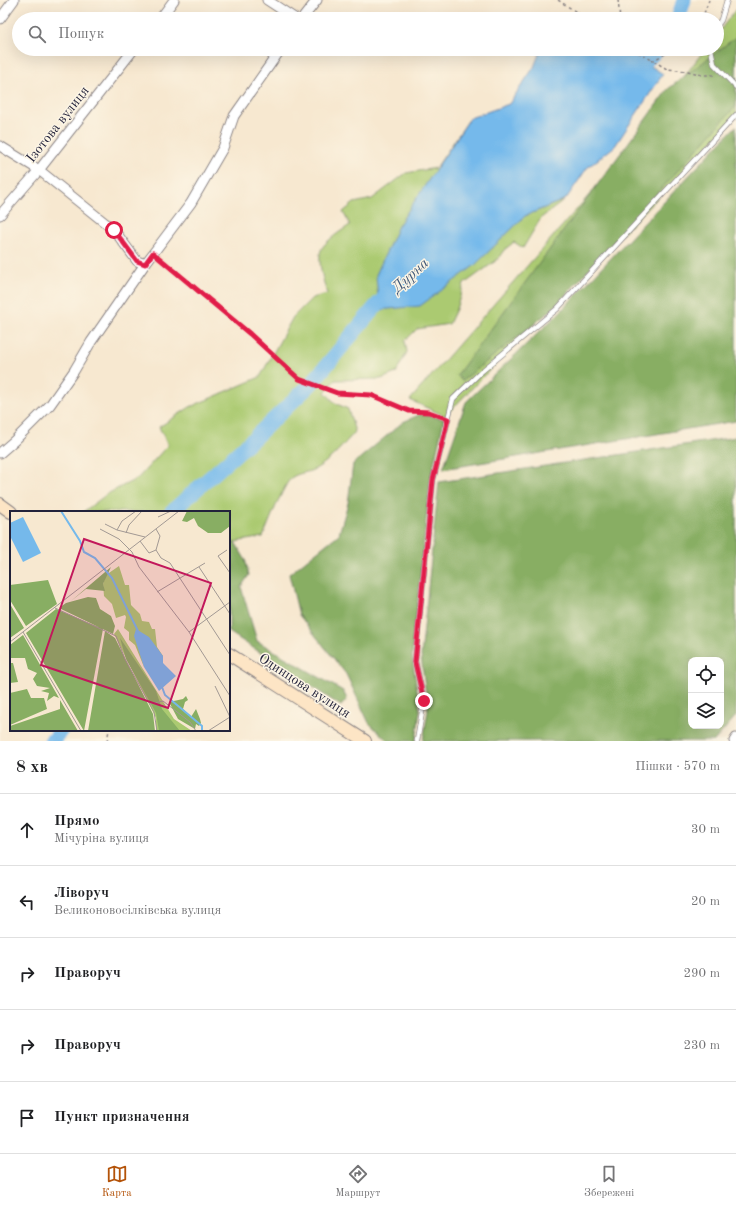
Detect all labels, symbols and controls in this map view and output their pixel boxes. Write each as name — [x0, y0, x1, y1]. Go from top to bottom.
search box — [12, 12, 724, 56]
icon: search — [26, 23, 48, 45]
text: Пошук — [58, 27, 104, 42]
street label: Ізотова вулиця — [24, 84, 92, 165]
route start — [105, 221, 123, 239]
water label: Дурна — [388, 256, 432, 298]
inset map — [10, 511, 230, 731]
street label: Одинцова вулиця — [256, 651, 353, 721]
map controls — [688, 657, 724, 729]
button: locate — [688, 657, 724, 693]
route end — [415, 692, 433, 710]
button: layers — [688, 693, 724, 729]
text: 8 хв — [16, 759, 48, 776]
text: Пішки · 570 m — [635, 760, 720, 773]
text: Прямо — [54, 814, 100, 829]
icon: ahead — [16, 819, 38, 841]
text: 30 m — [691, 823, 720, 836]
text: Мічуріна вулиця — [54, 832, 149, 845]
text: Ліворуч — [54, 886, 109, 901]
icon: left — [16, 891, 38, 913]
text: 20 m — [691, 895, 720, 908]
text: Великоновосілківська вулиця — [54, 904, 221, 917]
icon: right — [16, 963, 38, 985]
text: Праворуч — [54, 966, 121, 981]
text: 290 m — [683, 967, 720, 980]
icon: right — [16, 1035, 38, 1057]
text: Праворуч — [54, 1038, 121, 1053]
text: 230 m — [683, 1039, 720, 1052]
icon: arrive — [16, 1107, 38, 1129]
text: Пункт призначення — [54, 1110, 190, 1125]
tab: Карта — [102, 1163, 132, 1201]
tab: Маршрут — [335, 1163, 380, 1201]
tab: Збережені — [584, 1163, 634, 1201]

